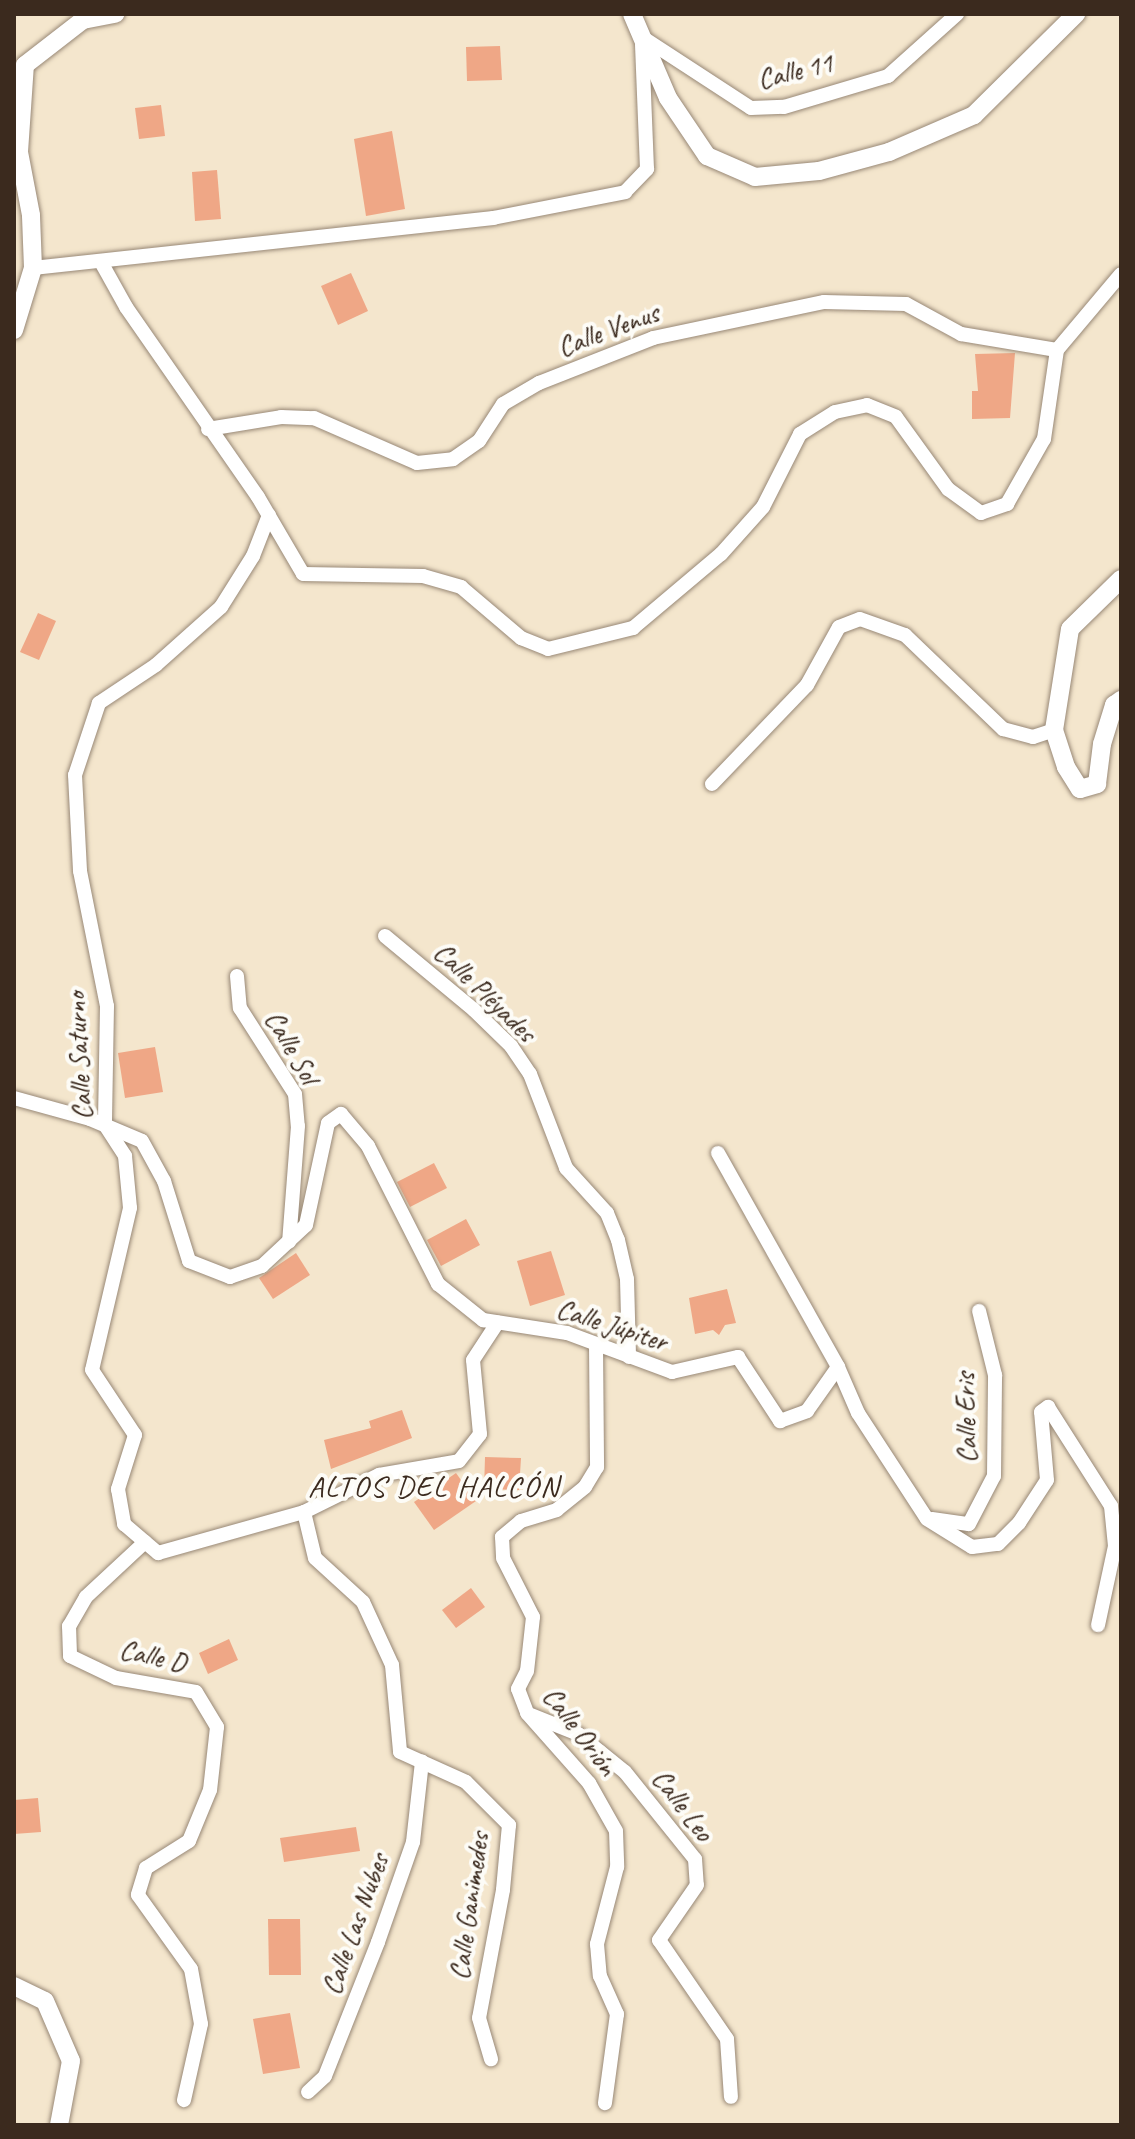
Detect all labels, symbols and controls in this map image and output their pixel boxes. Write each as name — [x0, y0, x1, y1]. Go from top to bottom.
street label: Calle 11 — [754, 46, 836, 96]
street label: Calle Venus — [553, 296, 663, 364]
street label: Calle Pléyades — [427, 935, 543, 1049]
street label: Calle Saturno — [59, 991, 99, 1121]
street label: Calle Sol — [258, 1005, 326, 1089]
street label: Calle Júpiter — [553, 1291, 671, 1359]
street label: Calle Eris — [948, 1372, 984, 1464]
district label: ALTOS DEL HALCÓN — [308, 1468, 560, 1504]
street label: Calle D — [117, 1632, 189, 1680]
street label: Calle Orión — [536, 1680, 624, 1782]
street label: Calle Leo — [645, 1762, 721, 1848]
street label: Calle Ganimedes — [442, 1829, 496, 1983]
street label: Calle Las Nubes — [314, 1848, 396, 2000]

